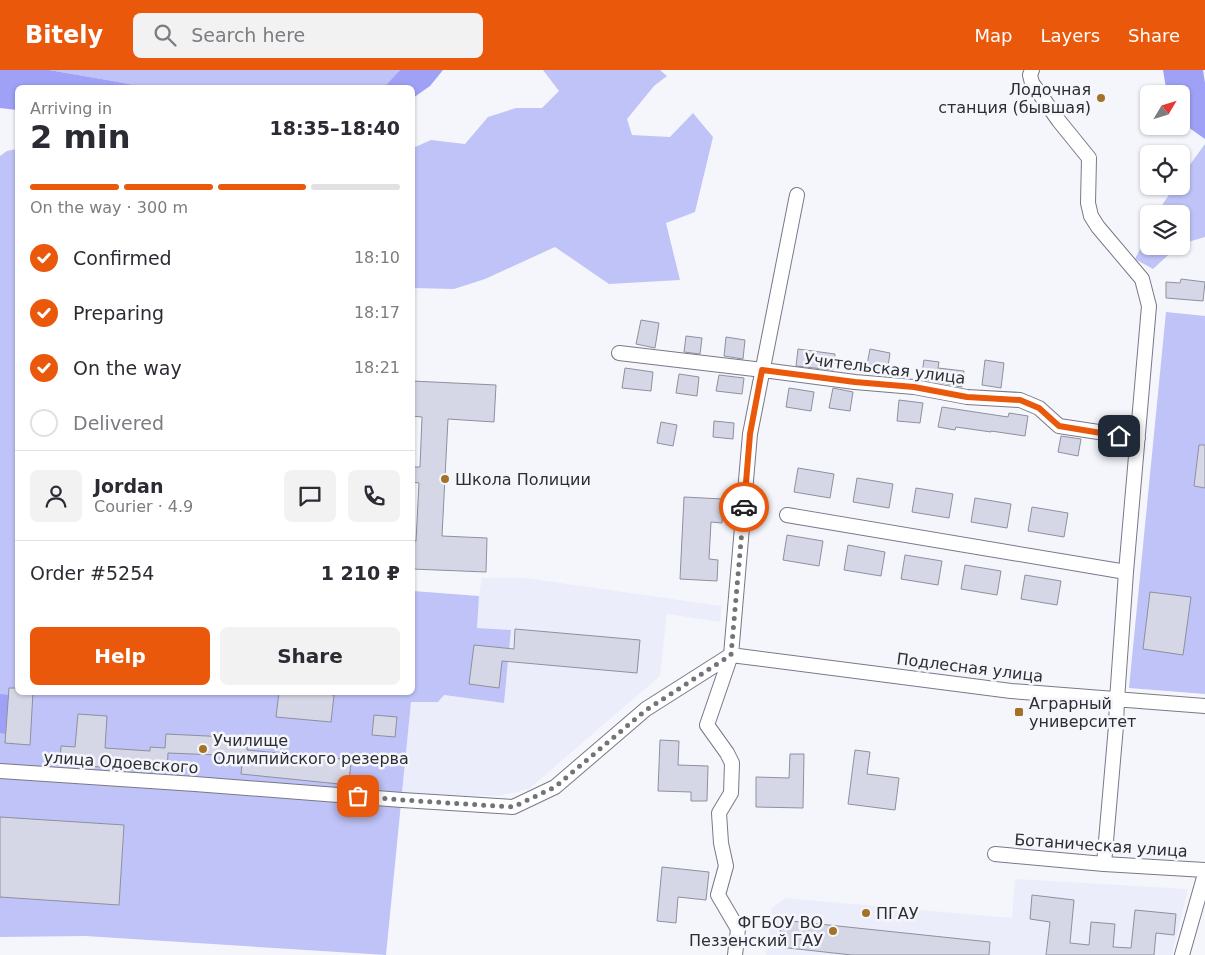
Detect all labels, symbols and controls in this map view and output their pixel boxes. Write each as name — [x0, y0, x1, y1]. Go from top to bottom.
search box — [133, 13, 483, 58]
text: Bitely — [25, 21, 103, 49]
icon: search — [151, 21, 179, 49]
text: Search here — [191, 24, 305, 46]
text: Map — [974, 25, 1012, 46]
text: Layers — [1040, 25, 1100, 46]
text: Share — [1128, 25, 1180, 46]
place label: Лодочная станция (бывшая) — [938, 80, 1091, 117]
north arrow — [1140, 85, 1190, 135]
map controls — [1140, 85, 1190, 255]
marker: Лодочная станция (бывшая) — [1095, 92, 1107, 104]
text: Arriving in — [30, 99, 112, 118]
text: 18:35–18:40 — [270, 117, 400, 139]
text: 2 min — [30, 118, 131, 156]
button: locate — [1140, 145, 1190, 195]
text: On the way · 300 m — [30, 198, 188, 217]
button: layers — [1140, 205, 1190, 255]
icon: check — [30, 244, 58, 272]
text: Confirmed — [73, 247, 172, 269]
text: 18:10 — [354, 248, 400, 267]
icon: check — [30, 299, 58, 327]
text: Preparing — [73, 302, 164, 324]
text: 18:17 — [354, 303, 400, 322]
street label: Учительская улица — [803, 349, 967, 388]
icon: check — [30, 354, 58, 382]
text: On the way — [73, 357, 182, 379]
text: 18:21 — [354, 358, 400, 377]
text: Delivered — [73, 412, 164, 434]
pin — [1098, 415, 1140, 457]
icon: home — [1105, 422, 1133, 450]
button: person — [30, 470, 82, 522]
button: chat — [284, 470, 336, 522]
button: phone — [348, 470, 400, 522]
place label: Школа Полиции — [455, 470, 591, 489]
marker: Школа Полиции — [439, 473, 451, 485]
text: Jordan — [94, 475, 163, 497]
courier — [719, 482, 769, 532]
icon: car — [730, 493, 758, 521]
text: Courier · 4.9 — [94, 497, 193, 516]
text: Order #5254 — [30, 562, 154, 584]
text: 1 210 ₽ — [321, 562, 400, 584]
button: Help — [30, 627, 210, 685]
button: Share — [220, 627, 400, 685]
street label: Подлесная улица — [896, 649, 1044, 686]
place label: Аграрный университет — [1029, 694, 1136, 731]
marker: Аграрный университет — [1013, 706, 1025, 718]
place label: Училище Олимпийского резерва — [213, 731, 409, 768]
marker: Училище Олимпийского резерва — [197, 743, 209, 755]
street label: улица Одоевского — [43, 748, 199, 777]
pin — [337, 775, 379, 817]
icon: bag — [344, 782, 372, 810]
street label: Ботаническая улица — [1014, 830, 1188, 861]
place label: ПГАУ — [876, 904, 919, 923]
marker: ПГАУ — [860, 907, 872, 919]
place label: ФГБОУ ВО Пеззенский ГАУ — [689, 913, 823, 950]
marker: ФГБОУ ВО Пеззенский ГАУ — [827, 925, 839, 937]

